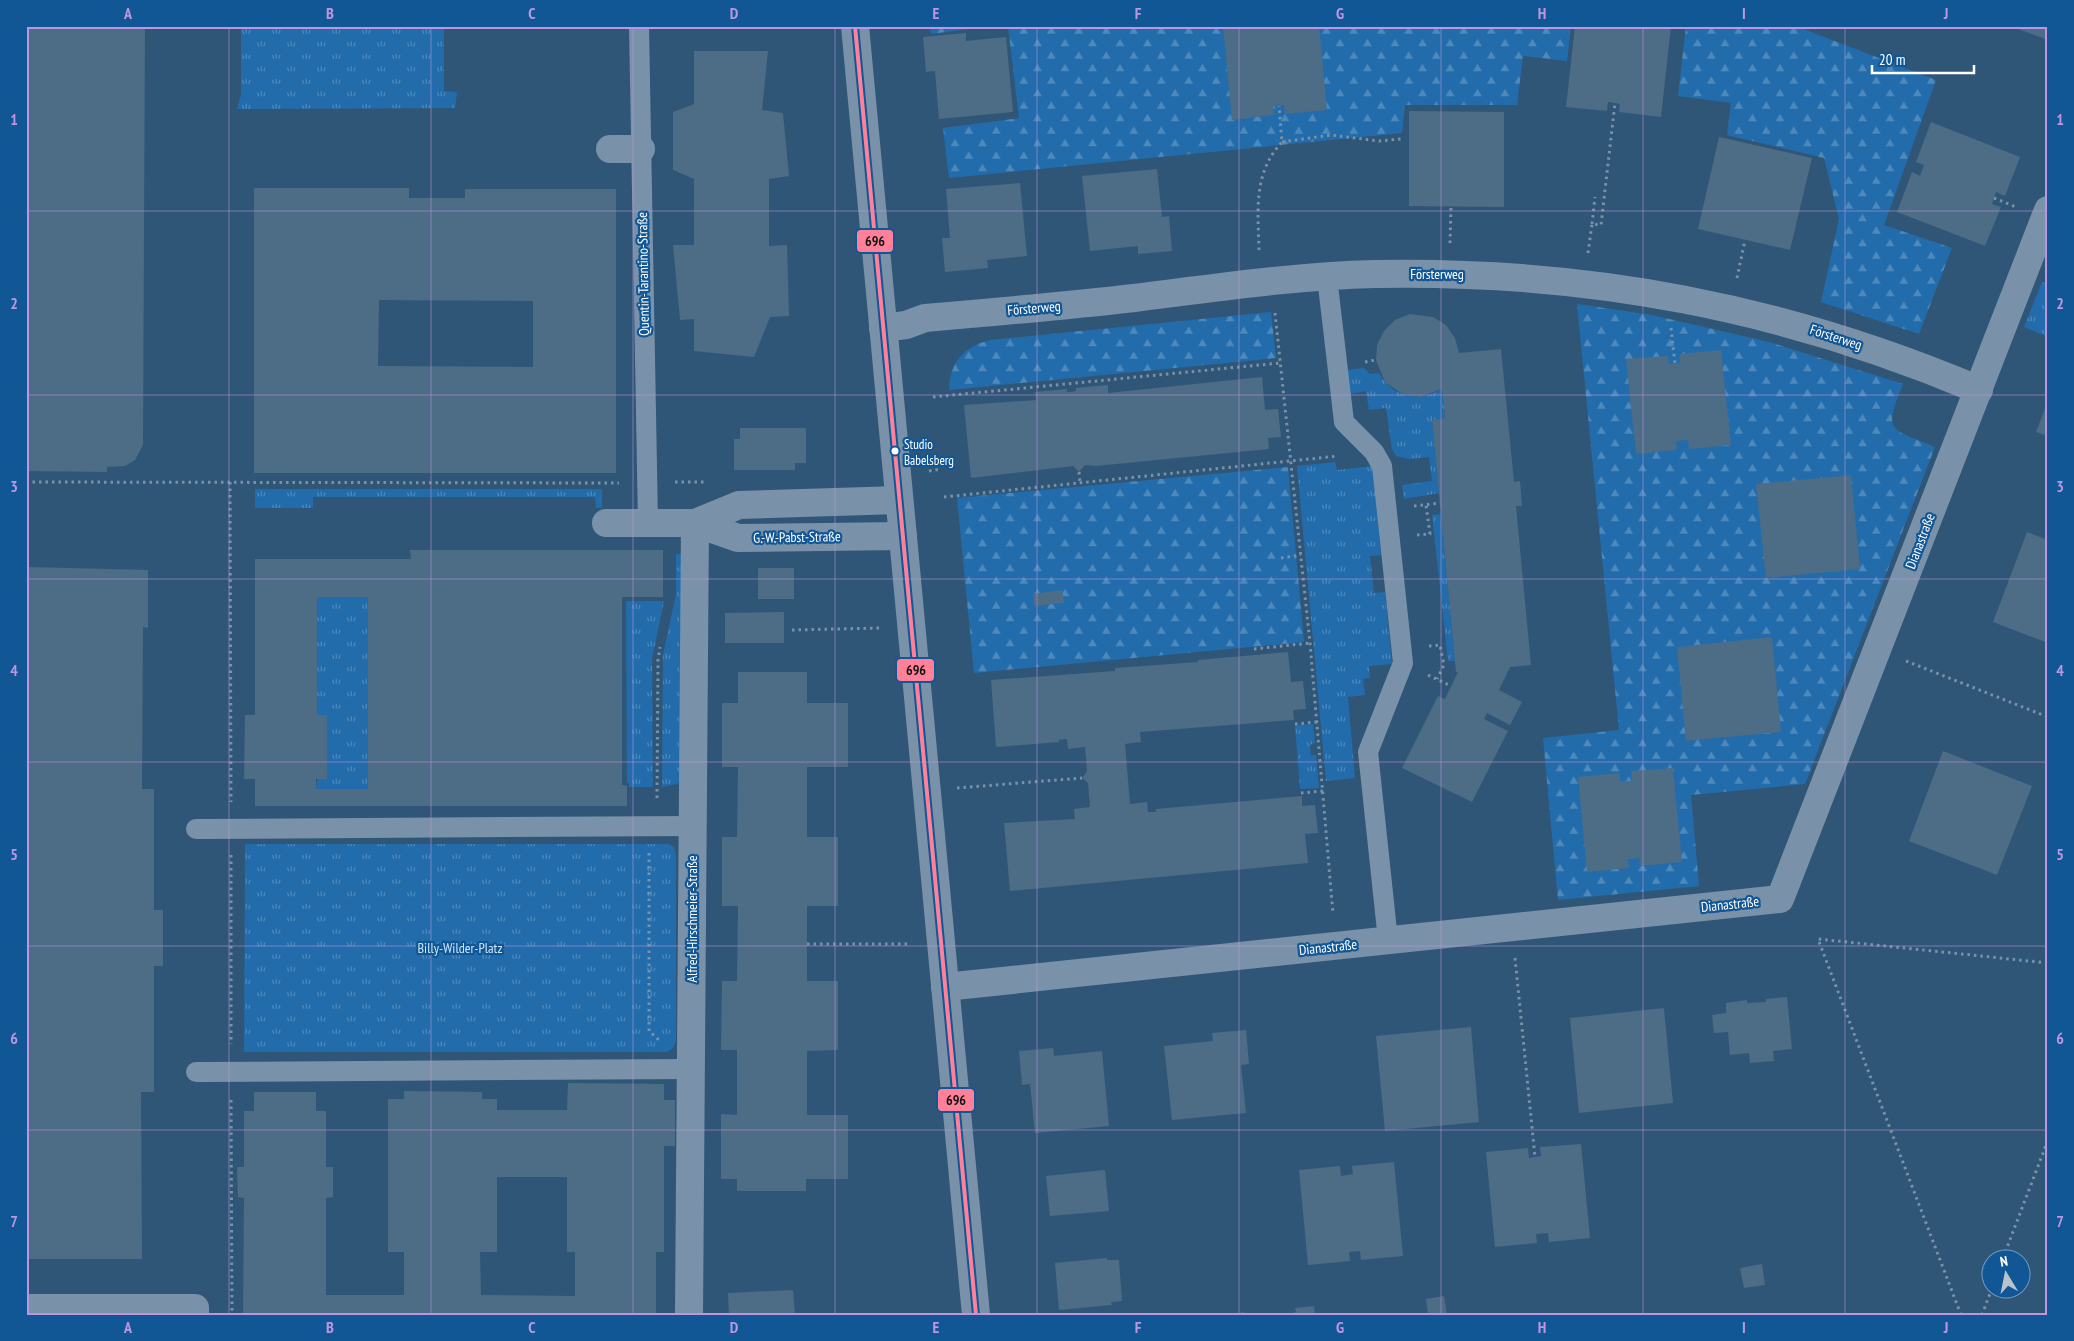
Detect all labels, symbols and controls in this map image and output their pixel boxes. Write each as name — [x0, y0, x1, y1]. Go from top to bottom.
text: A — [123, 3, 133, 23]
text: B — [326, 3, 334, 23]
text: C — [528, 3, 536, 23]
text: D — [730, 3, 739, 23]
text: E — [933, 3, 940, 23]
text: F — [1135, 3, 1142, 23]
text: G — [1336, 3, 1344, 23]
text: H — [1538, 3, 1546, 23]
text: I — [1742, 3, 1746, 23]
text: J — [1943, 3, 1948, 23]
scale bar — [1872, 42, 1974, 74]
text: 20 m — [1879, 50, 1905, 69]
text: 1 — [10, 109, 18, 129]
text: 1 — [2056, 109, 2064, 129]
street label: Quentin-Tarantino-Straße — [633, 212, 653, 336]
line badge: 696 — [856, 229, 894, 253]
text: 696 — [865, 232, 885, 250]
street label: Försterweg — [1410, 265, 1464, 283]
text: 2 — [10, 293, 18, 313]
text: 2 — [2056, 293, 2064, 313]
street label: Försterweg — [1007, 297, 1061, 319]
street label: Försterweg — [1808, 320, 1864, 354]
place label: Studio Babelsberg — [904, 436, 954, 469]
marker: Studio Babelsberg — [890, 446, 900, 456]
text: 3 — [10, 476, 18, 496]
text: 3 — [2056, 476, 2064, 496]
street label: Dianastraße — [1901, 510, 1939, 571]
street label: G.-W.-Pabst-Straße — [753, 527, 841, 547]
line badge: 696 — [896, 658, 935, 682]
text: 4 — [10, 660, 18, 680]
text: 4 — [2056, 660, 2064, 680]
text: 696 — [906, 661, 926, 679]
text: 5 — [10, 844, 18, 864]
text: 5 — [2056, 844, 2064, 864]
street label: Alfred-Hirschmeier-Straße — [683, 855, 701, 983]
street label: Dianastraße — [1700, 892, 1760, 916]
street label: Dianastraße — [1298, 935, 1358, 959]
park label: Billy-Wilder-Platz — [418, 939, 502, 957]
text: 6 — [10, 1028, 18, 1048]
text: 6 — [2056, 1028, 2064, 1048]
line badge: 696 — [937, 1088, 975, 1112]
text: 696 — [946, 1091, 966, 1109]
text: 7 — [10, 1211, 18, 1231]
text: 7 — [2056, 1211, 2064, 1231]
north arrow — [1982, 1248, 2032, 1298]
text: N — [1998, 1252, 2009, 1271]
text: A — [123, 1317, 133, 1337]
text: B — [326, 1317, 334, 1337]
text: C — [528, 1317, 536, 1337]
text: D — [730, 1317, 739, 1337]
text: E — [933, 1317, 940, 1337]
text: F — [1135, 1317, 1142, 1337]
text: G — [1336, 1317, 1344, 1337]
text: H — [1538, 1317, 1546, 1337]
text: I — [1742, 1317, 1746, 1337]
text: J — [1943, 1317, 1948, 1337]

